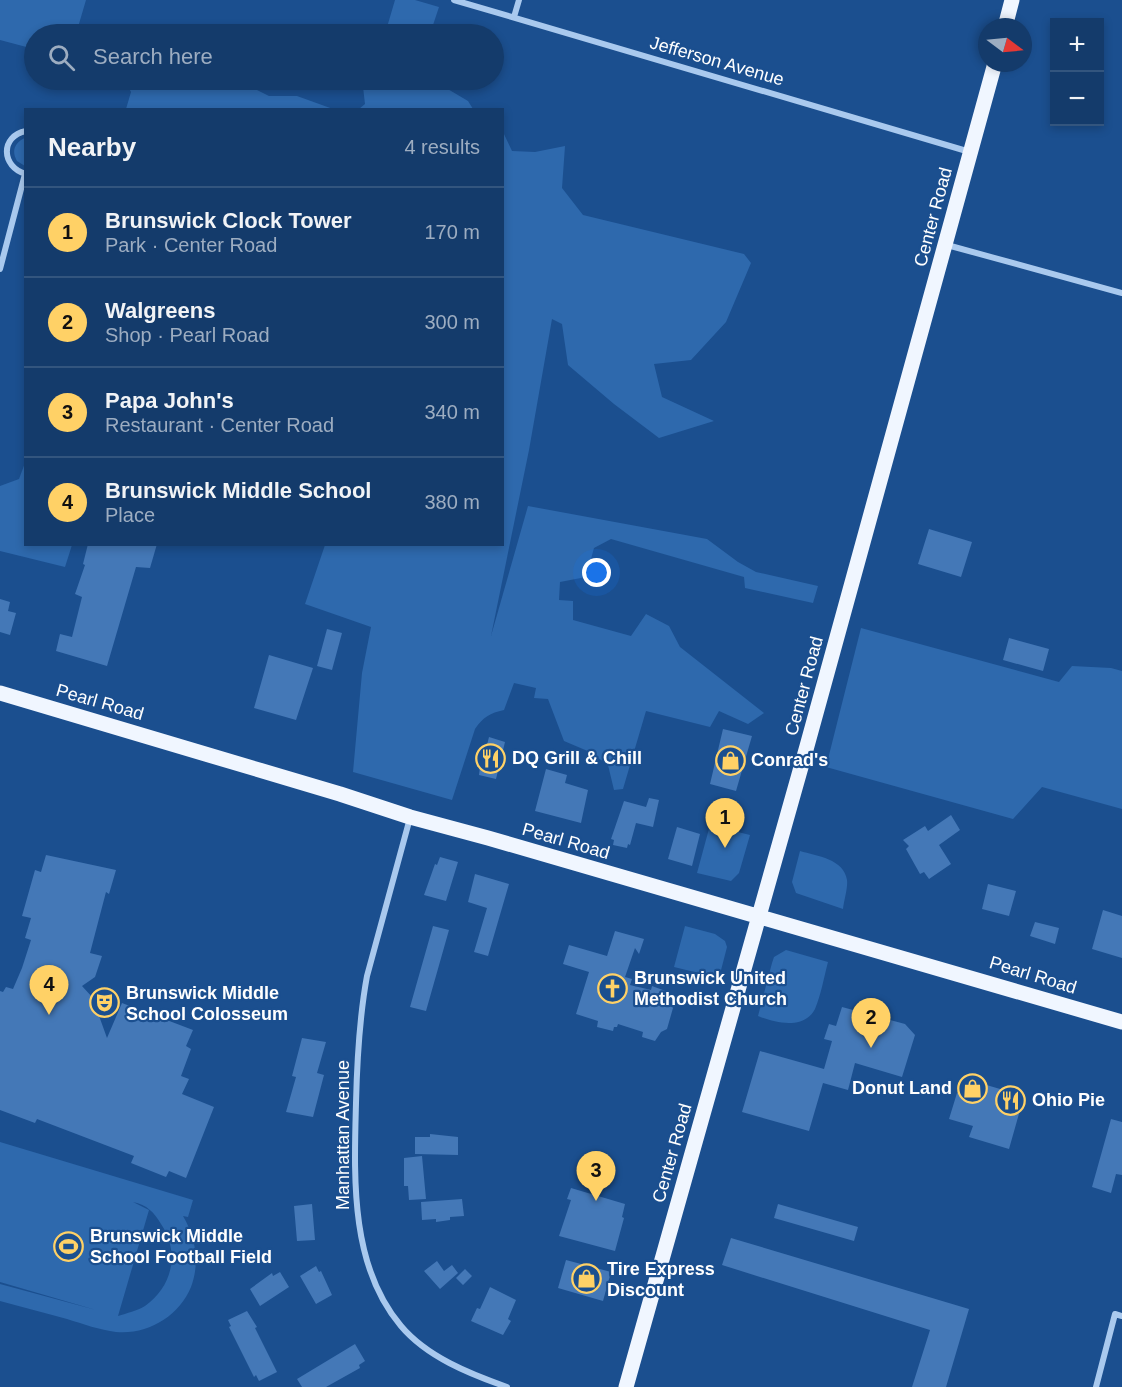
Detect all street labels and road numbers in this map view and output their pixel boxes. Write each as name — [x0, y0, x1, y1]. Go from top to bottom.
street label: Jefferson Avenue — [648, 32, 786, 90]
street label: Center Road — [910, 165, 956, 269]
street label: Center Road — [781, 634, 827, 738]
street label: Pearl Road — [54, 680, 146, 724]
street label: Pearl Road — [520, 819, 612, 863]
street label: Pearl Road — [987, 952, 1079, 998]
street label: Manhattan Avenue — [333, 1060, 353, 1210]
street label: Center Road — [648, 1101, 696, 1205]

